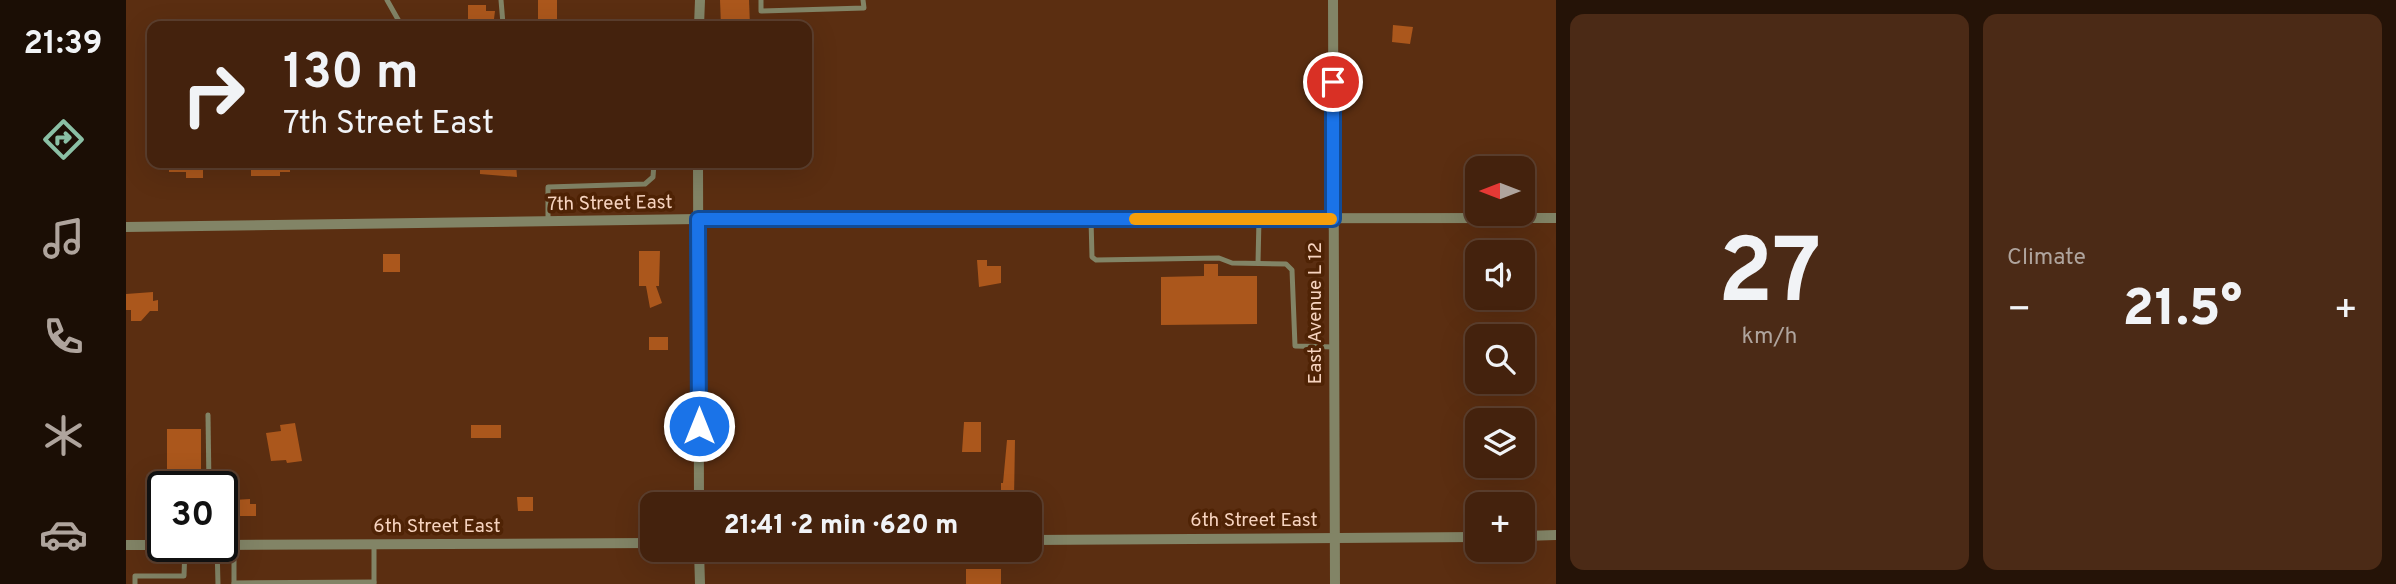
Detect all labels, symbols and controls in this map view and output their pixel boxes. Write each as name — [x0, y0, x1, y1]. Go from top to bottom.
text: 21:39 — [24, 25, 102, 65]
text: 130 m — [283, 44, 419, 106]
icon: right — [168, 49, 259, 140]
pin — [1303, 52, 1363, 112]
icon: arrive — [1314, 63, 1352, 101]
text: 7th Street East — [283, 105, 494, 145]
icon: directions — [39, 115, 88, 164]
north arrow — [1465, 156, 1535, 226]
map controls — [1465, 156, 1535, 562]
street label: 7th Street East — [547, 191, 673, 217]
icon: music — [39, 214, 88, 263]
text: 27 — [1718, 220, 1821, 335]
button: sound — [1465, 240, 1535, 310]
street label: East Avenue L 12 — [1304, 242, 1328, 384]
text: Climate — [2007, 244, 2086, 273]
text: 21.5° — [2123, 278, 2242, 344]
text: − — [2007, 287, 2032, 336]
text: + — [2333, 287, 2358, 336]
icon: phone — [39, 312, 88, 361]
text: km/h — [1742, 323, 1797, 352]
button: search — [1465, 324, 1535, 394]
position arrow — [662, 389, 736, 463]
button: layers — [1465, 408, 1535, 478]
icon: climate — [39, 411, 88, 460]
speed limit sign: 30 — [147, 471, 238, 562]
button: + — [1465, 492, 1535, 562]
street label: 6th Street East — [1190, 509, 1318, 533]
icon: car — [39, 510, 88, 559]
text: 21:41 · 2 min · 620 m — [724, 510, 958, 543]
street label: 6th Street East — [373, 515, 501, 539]

